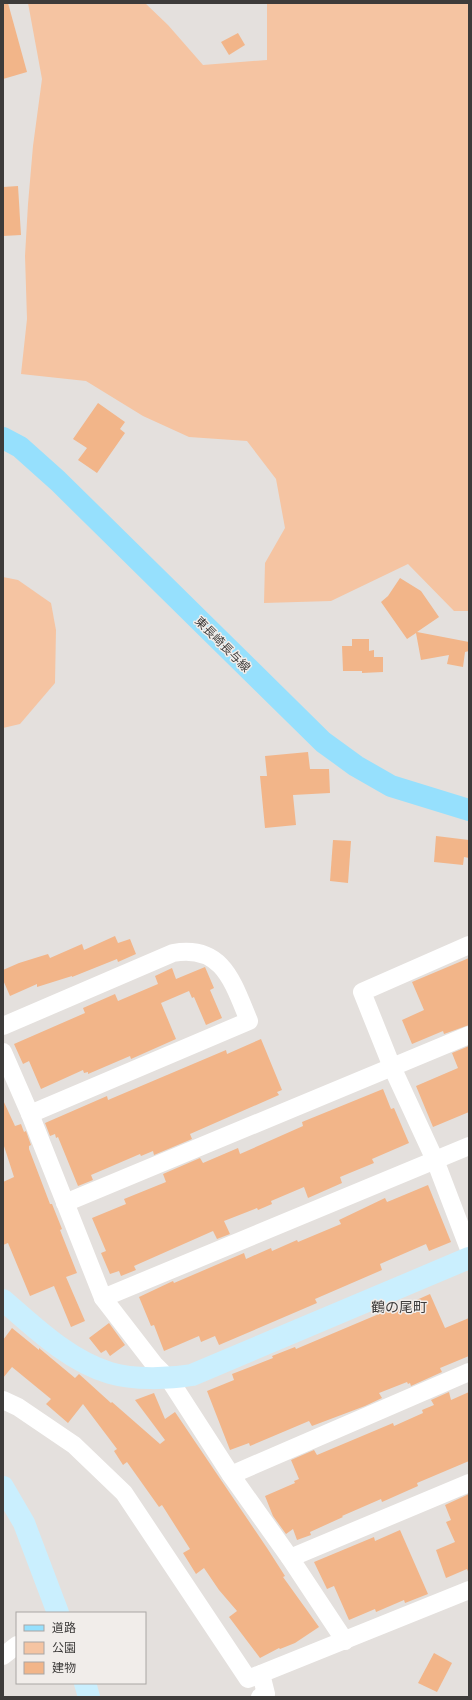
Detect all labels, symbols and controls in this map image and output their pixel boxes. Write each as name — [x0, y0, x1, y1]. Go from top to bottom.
street label: 東長崎長与線 — [192, 613, 254, 675]
district label: 鶴の尾町 — [371, 1297, 427, 1316]
legend — [16, 1612, 146, 1684]
text: 道路 — [52, 1619, 76, 1636]
text: 公園 — [52, 1639, 76, 1656]
text: 建物 — [52, 1659, 76, 1676]

